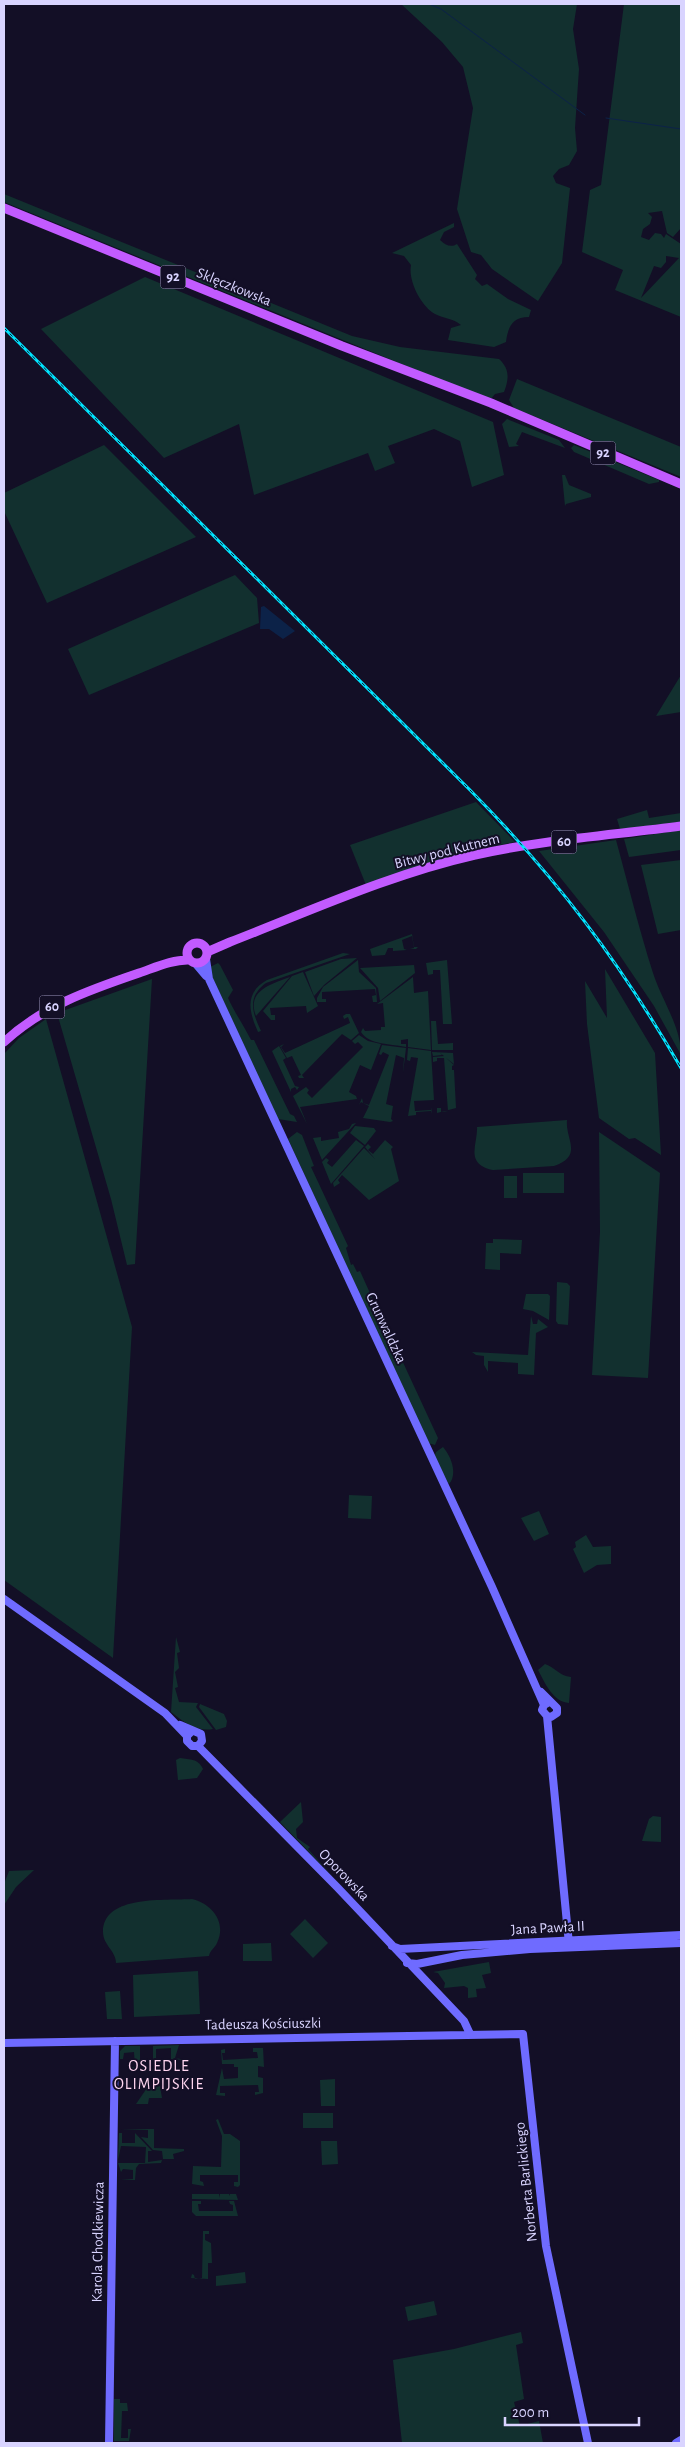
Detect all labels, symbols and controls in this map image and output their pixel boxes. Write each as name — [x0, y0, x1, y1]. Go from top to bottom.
street label: Sklęczkowska — [194, 265, 274, 309]
road number: 92 — [160, 266, 186, 288]
road number: 92 — [590, 442, 616, 464]
road number: 60 — [552, 830, 576, 854]
street label: Bitwy pod Kutnem — [393, 831, 501, 871]
road number: 60 — [40, 996, 64, 1019]
street label: Grunwaldzka — [363, 1290, 409, 1366]
street label: Oporowska — [316, 1846, 372, 1904]
street label: Jana Pawła II — [511, 1919, 585, 1937]
street label: Tadeusza Kościuszki — [204, 2015, 322, 2033]
district label: OSIEDLE OLIMPIJSKIE — [114, 2058, 204, 2092]
street label: Norberta Barlickiego — [512, 2121, 540, 2243]
street label: Karola Chodkiewicza — [89, 2181, 107, 2303]
scale bar — [505, 2394, 639, 2426]
text: 200 m — [512, 2405, 549, 2420]

